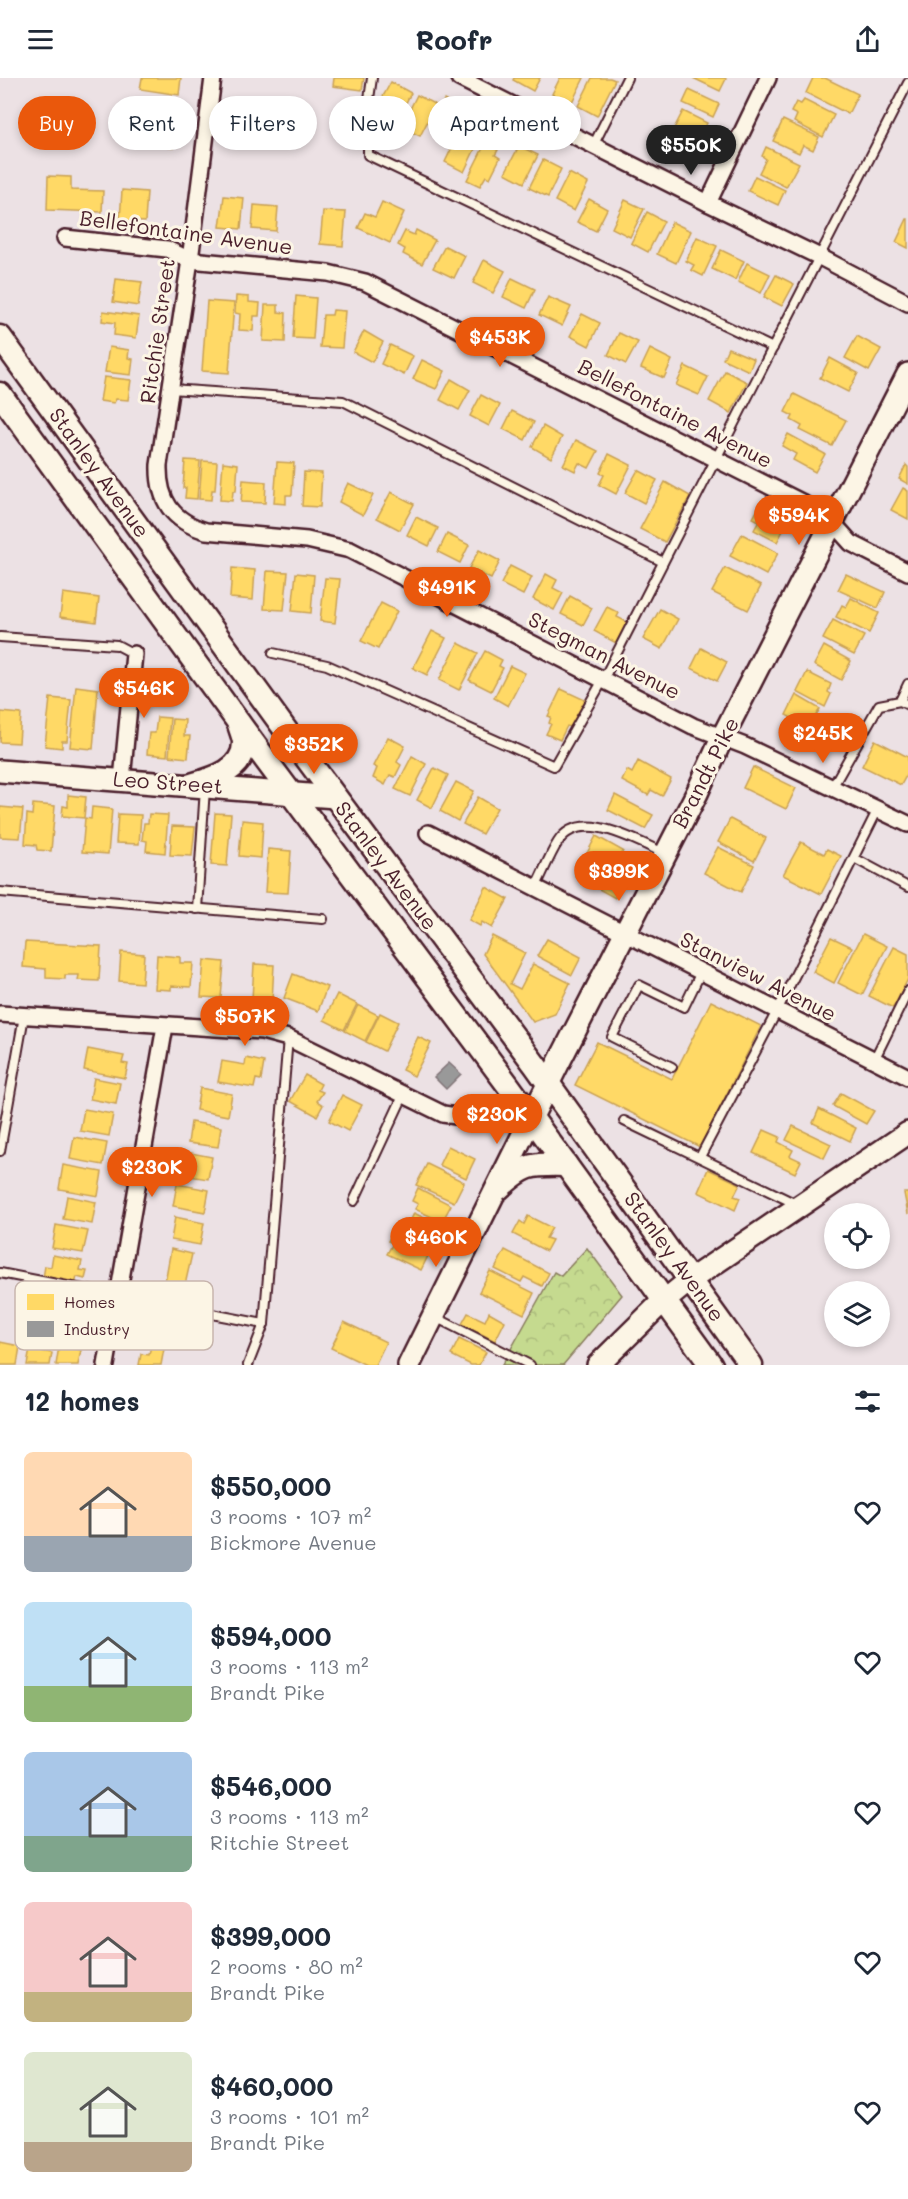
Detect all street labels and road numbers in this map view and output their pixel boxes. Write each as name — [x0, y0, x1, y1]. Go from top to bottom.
street label: Bellefontaine Avenue — [78, 203, 294, 260]
street label: Ritchie Street — [133, 256, 180, 405]
street label: Bellefontaine Avenue — [574, 352, 777, 473]
street label: Stanley Avenue — [44, 402, 157, 543]
street label: Stegman Avenue — [524, 605, 685, 705]
street label: Brandt Pike — [665, 712, 744, 832]
street label: Leo Street — [112, 764, 224, 799]
street label: Stanley Avenue — [330, 795, 444, 935]
street label: Stanview Avenue — [676, 925, 841, 1027]
street label: Stanley Avenue — [619, 1186, 732, 1327]

